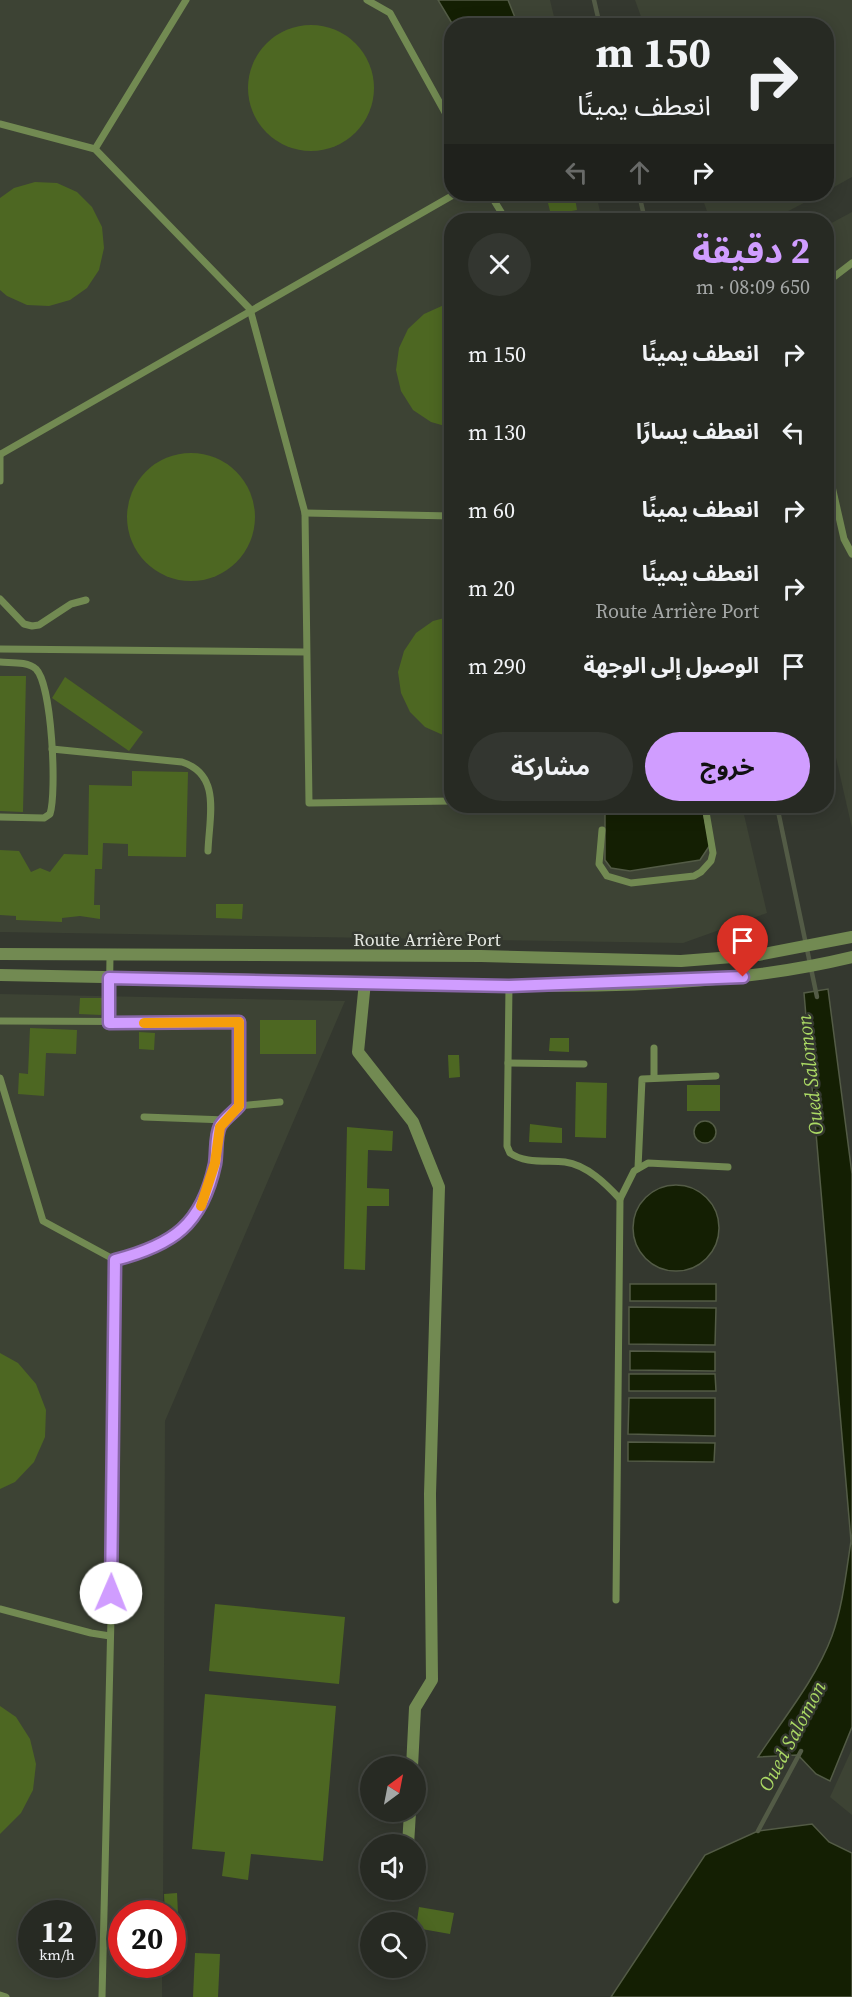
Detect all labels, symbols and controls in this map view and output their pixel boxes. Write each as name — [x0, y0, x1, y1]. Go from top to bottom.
text: 150 m — [596, 23, 711, 81]
icon: right — [732, 42, 810, 120]
text: انعطف يمينًا — [577, 87, 711, 124]
icon: left — [560, 156, 593, 189]
icon: ahead — [623, 156, 656, 189]
icon: right — [686, 156, 719, 189]
text: 2 دقيقة — [692, 226, 810, 275]
button: close — [468, 233, 531, 296]
text: 650 m · 08:09 — [696, 273, 810, 301]
text: انعطف يمينًا — [642, 338, 759, 368]
icon: right — [777, 338, 810, 371]
text: 150 m — [468, 339, 526, 369]
text: انعطف يسارًا — [636, 416, 759, 446]
icon: left — [777, 416, 810, 449]
text: 130 m — [468, 417, 526, 447]
text: انعطف يمينًا — [642, 494, 759, 524]
icon: right — [777, 494, 810, 527]
text: 60 m — [468, 495, 515, 525]
text: انعطف يمينًا — [642, 558, 759, 588]
icon: right — [777, 572, 810, 605]
text: 20 m — [468, 573, 515, 603]
text: Route Arrière Port — [595, 597, 759, 625]
text: الوصول إلى الوجهة — [583, 650, 759, 680]
icon: arrive — [777, 650, 810, 683]
text: 290 m — [468, 651, 526, 681]
button: مشاركة — [468, 732, 633, 801]
button: خروج — [645, 732, 810, 801]
pin — [717, 915, 768, 977]
icon: arrive — [726, 924, 759, 957]
street label: Route Arrière Port — [353, 927, 501, 952]
water label: Oued Salomon — [790, 1013, 830, 1137]
position arrow — [79, 1561, 143, 1625]
water label: Oued Salomon — [751, 1675, 833, 1796]
north arrow — [360, 1756, 426, 1822]
map controls — [360, 1756, 426, 1978]
button: sound — [360, 1834, 426, 1900]
speed limit sign: 20 — [108, 1900, 186, 1978]
text: 12 — [41, 1911, 73, 1952]
button: search — [360, 1912, 426, 1978]
text: km/h — [39, 1944, 75, 1965]

